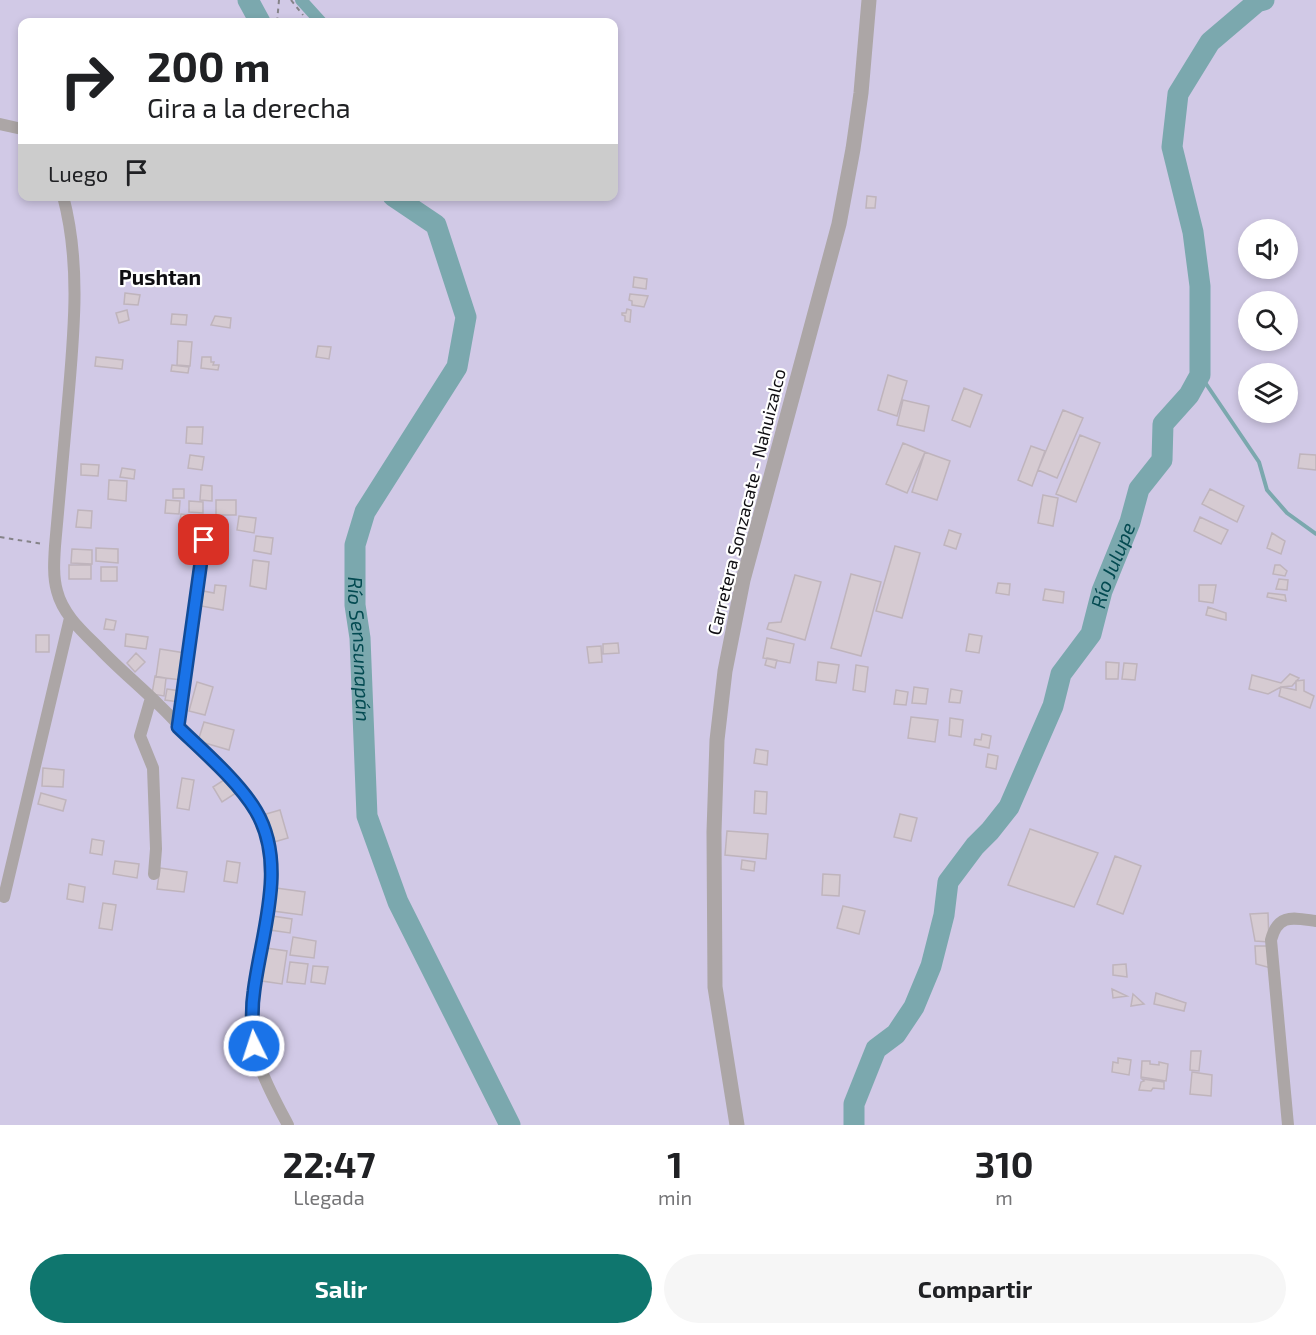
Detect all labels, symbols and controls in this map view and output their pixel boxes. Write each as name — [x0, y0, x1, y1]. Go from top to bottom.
text: 200 m — [147, 40, 270, 90]
icon: right — [48, 42, 126, 120]
text: Gira a la derecha — [147, 91, 351, 123]
icon: arrive — [120, 156, 153, 189]
text: Luego — [48, 160, 108, 186]
map controls — [1238, 219, 1298, 423]
button: sound — [1238, 219, 1298, 279]
district label: Pushtan — [119, 264, 201, 289]
button: search — [1238, 291, 1298, 351]
button: layers — [1238, 363, 1298, 423]
street label: Carretera Sonzacate - Nahuizalco — [702, 366, 790, 637]
pin — [178, 514, 229, 565]
water label: Río Julupe — [1085, 518, 1140, 611]
icon: arrive — [187, 523, 220, 556]
water label: Río Sensunapán — [344, 577, 376, 722]
position arrow — [222, 1014, 286, 1078]
text: 22:47 — [283, 1142, 376, 1185]
text: 1 — [667, 1142, 683, 1185]
text: 310 — [975, 1142, 1033, 1185]
text: Llegada — [293, 1185, 365, 1209]
text: min — [658, 1185, 692, 1209]
text: m — [995, 1185, 1013, 1209]
button: Salir — [30, 1254, 652, 1323]
button: Compartir — [664, 1254, 1286, 1323]

